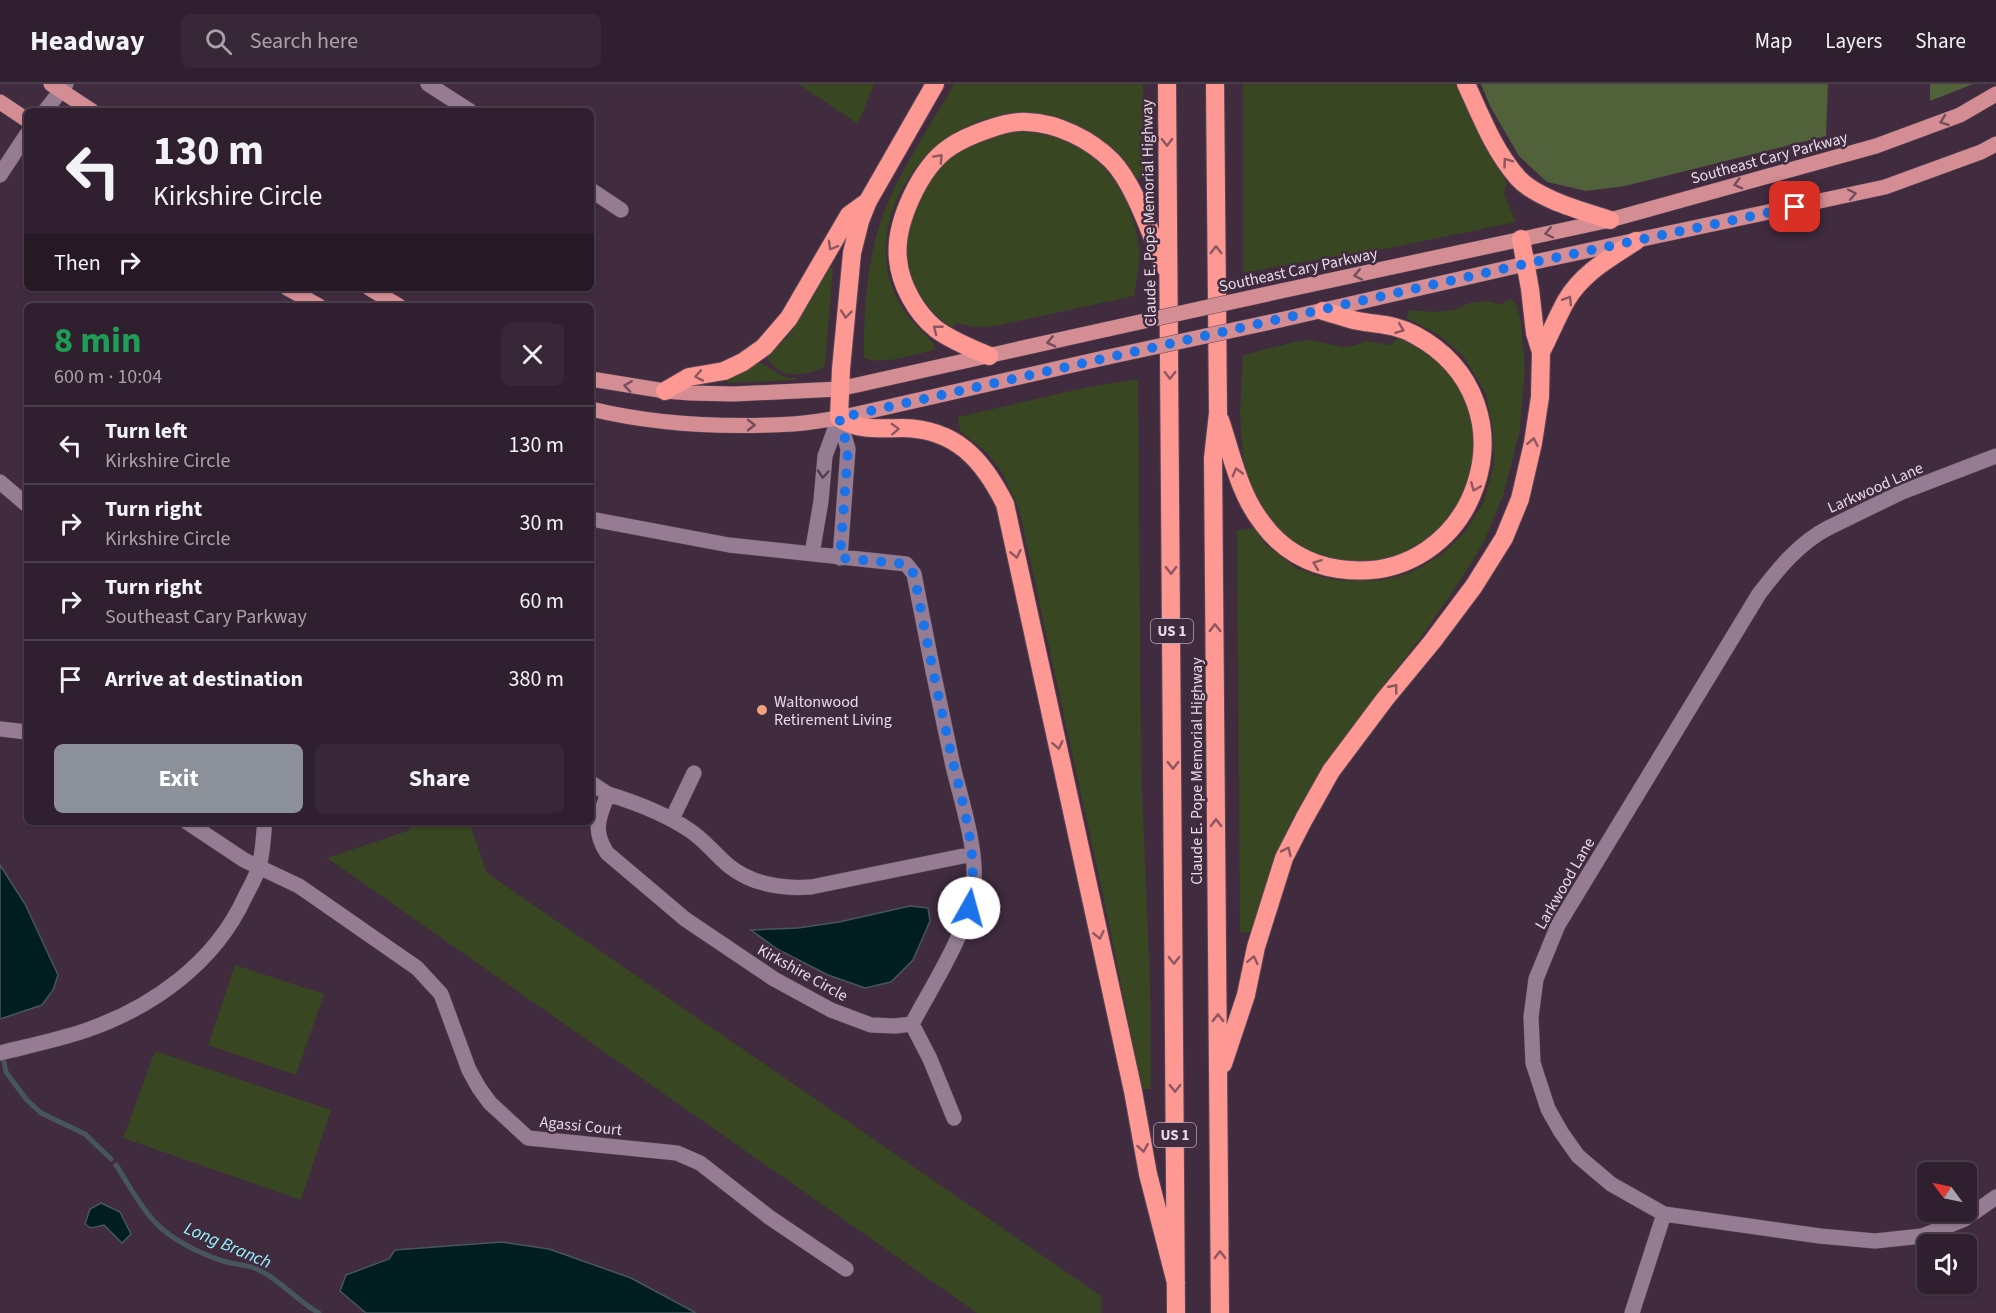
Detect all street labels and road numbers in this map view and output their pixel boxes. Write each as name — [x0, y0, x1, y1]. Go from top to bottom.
street label: Claude E. Pope Memorial Highway — [1136, 99, 1162, 327]
street label: Southeast Cary Parkway — [1688, 126, 1851, 189]
street label: Southeast Cary Parkway — [1217, 242, 1380, 298]
street label: Larkwood Lane — [1824, 457, 1927, 519]
road number: US 1 — [1151, 619, 1193, 643]
street label: Claude E. Pope Memorial Highway — [1186, 657, 1208, 885]
street label: Larkwood Lane — [1530, 833, 1600, 933]
street label: Kirkshire Circle — [753, 939, 852, 1007]
street label: Agassi Court — [539, 1111, 624, 1141]
road number: US 1 — [1154, 1123, 1196, 1147]

